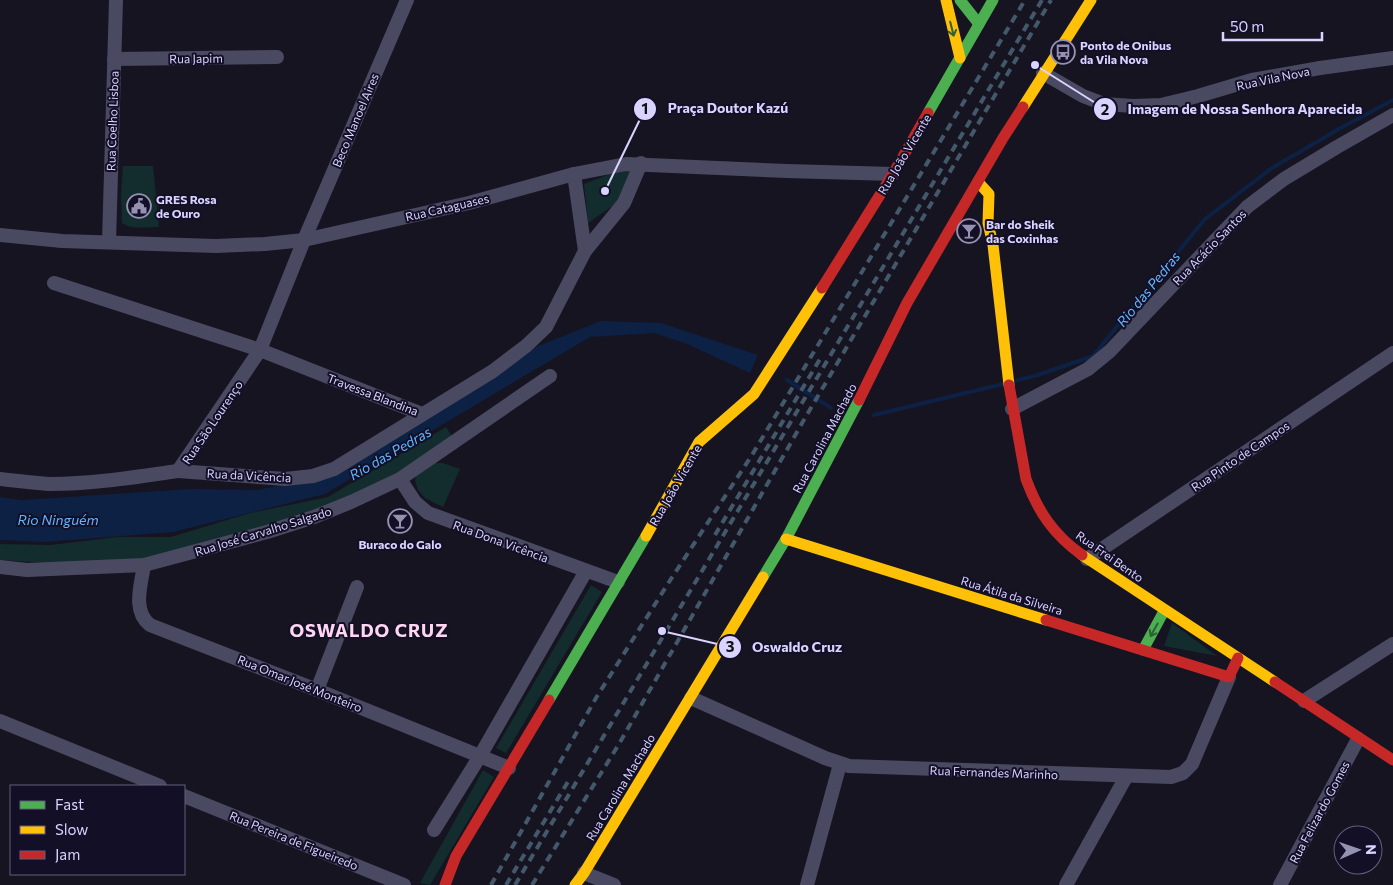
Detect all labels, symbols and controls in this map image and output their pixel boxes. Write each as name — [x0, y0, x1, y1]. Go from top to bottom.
scale bar — [1223, 10, 1322, 42]
text: 50 m — [1230, 17, 1264, 35]
one-way arrow — [948, 21, 958, 37]
place label: Ponto de Onibus da Vila Nova — [1080, 38, 1172, 66]
bus stop icon: Ponto de Onibus da Vila Nova — [1050, 39, 1076, 65]
street label: Rua Japim — [169, 51, 223, 66]
street label: Rua Vila Nova — [1235, 63, 1311, 93]
street label: Rua Coelho Lisboa — [103, 71, 121, 171]
street label: Beco Manoel Aires — [329, 71, 381, 169]
callout: Praça Doutor Kazú — [632, 94, 798, 123]
callout: Imagem de Nossa Senhora Aparecida — [1093, 95, 1372, 124]
text: 1 — [642, 99, 648, 117]
text: Praça Doutor Kazú — [668, 99, 788, 116]
text: 2 — [1101, 100, 1109, 118]
text: Imagem de Nossa Senhora Aparecida — [1128, 100, 1362, 117]
street label: Rua João Vicente — [875, 111, 934, 197]
street label: Rua Cataguases — [404, 191, 490, 223]
place label: GRES Rosa de Ouro — [156, 192, 217, 220]
public building icon: GRES Rosa de Ouro — [126, 193, 152, 219]
street label: Rua Acácio Santos — [1169, 206, 1249, 288]
place label: Bar do Sheik das Coxinhas — [986, 217, 1059, 245]
bar icon: Bar do Sheik das Coxinhas — [956, 218, 982, 244]
water label: Rio das Pedras — [1113, 248, 1183, 330]
street label: Travessa Blandina — [326, 370, 420, 418]
street label: Rua São Lourenço — [179, 378, 245, 466]
street label: Rua Carolina Machado — [789, 381, 859, 495]
street label: Rua Pinto de Campos — [1188, 418, 1292, 494]
water label: Rio das Pedras — [346, 423, 434, 483]
street label: Rua João Vicente — [646, 442, 705, 529]
street label: Rua da Vicência — [206, 466, 292, 484]
street label: Rua José Carvalho Salgado — [193, 504, 333, 559]
bar icon: Buraco do Galo — [387, 508, 413, 534]
water label: Rio Ninguém — [17, 511, 99, 528]
street label: Rua Dona Vicência — [451, 517, 551, 565]
street label: Rua Frei Bento — [1074, 528, 1146, 584]
place label: Buraco do Galo — [358, 537, 442, 551]
street label: Rua Átila da Silveira — [959, 573, 1065, 617]
district label: OSWALDO CRUZ — [289, 619, 449, 641]
one-way arrow — [1149, 623, 1159, 638]
callout: Oswaldo Cruz — [717, 632, 852, 661]
text: 3 — [726, 637, 735, 655]
text: Oswaldo Cruz — [752, 638, 842, 655]
street label: Rua Omar José Monteiro — [235, 652, 364, 715]
street label: Rua Carolina Machado — [583, 731, 657, 843]
street label: Rua Felizardo Gomes — [1286, 758, 1352, 866]
street label: Rua Fernandes Marinho — [930, 763, 1058, 781]
legend — [10, 785, 185, 875]
text: Fast — [55, 795, 84, 813]
street label: Rua Pereira de Figueiredo — [228, 808, 360, 872]
text: Slow — [55, 820, 88, 838]
north arrow — [1333, 825, 1383, 875]
text: N — [1363, 844, 1380, 855]
text: Jam — [55, 845, 80, 863]

